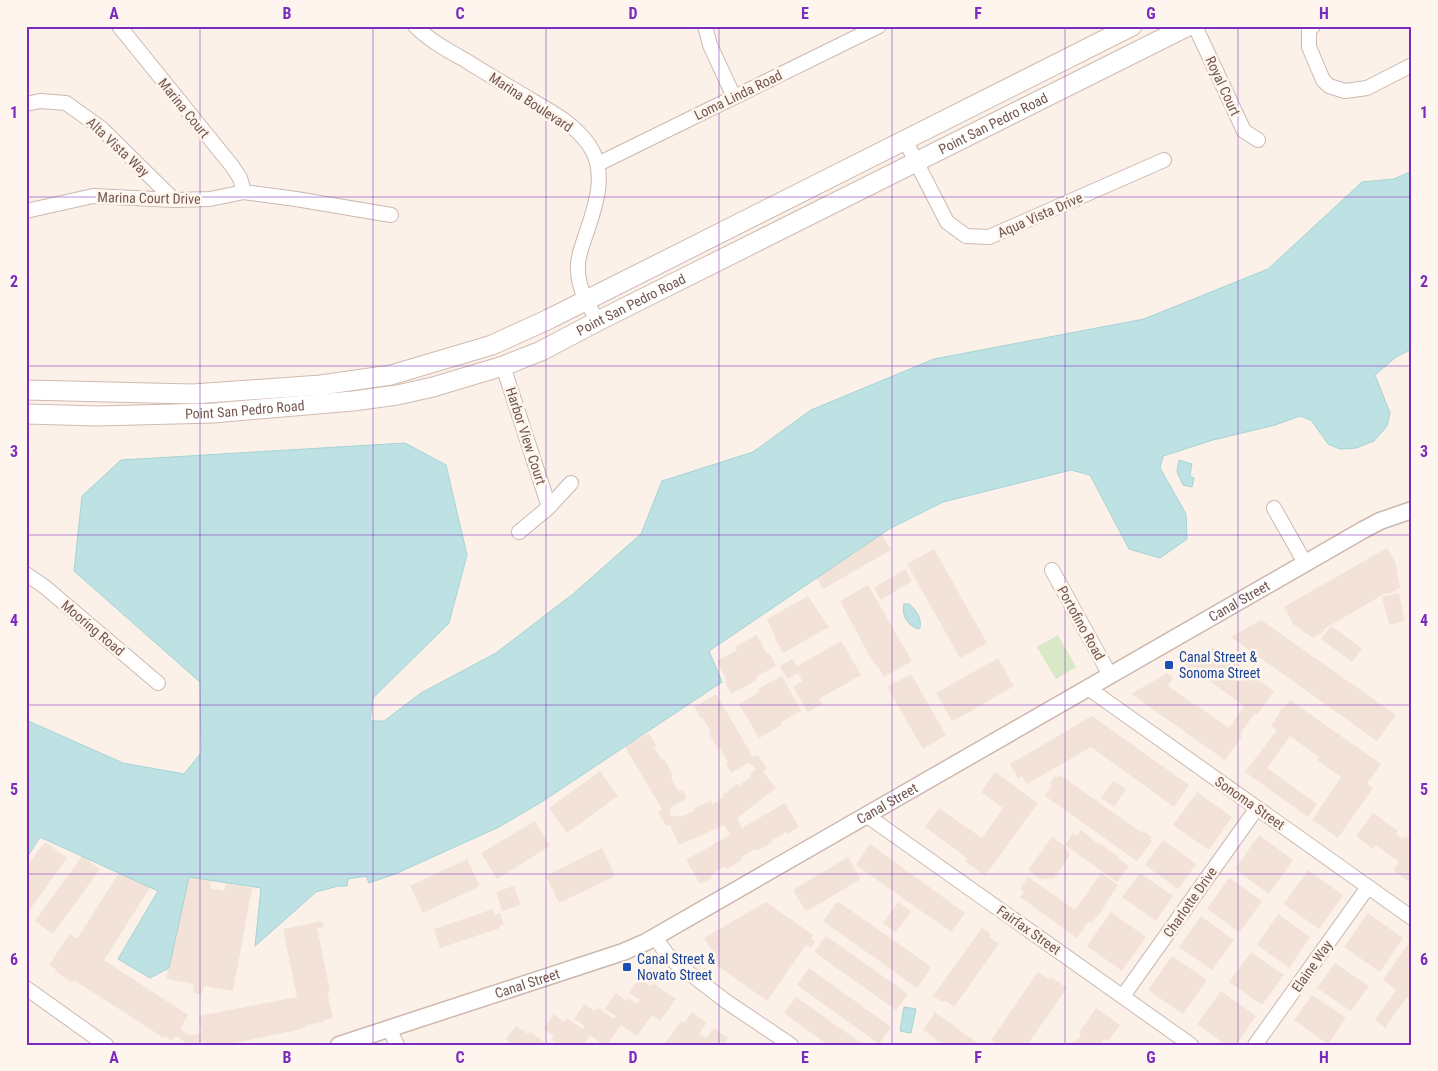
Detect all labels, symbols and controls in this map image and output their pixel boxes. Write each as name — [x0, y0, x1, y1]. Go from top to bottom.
text: A — [109, 4, 119, 23]
text: B — [283, 4, 292, 23]
text: C — [455, 4, 465, 23]
text: D — [628, 4, 638, 23]
text: E — [801, 4, 809, 23]
text: F — [974, 4, 982, 23]
text: G — [1146, 4, 1156, 23]
text: H — [1319, 4, 1329, 23]
street label: Royal Court — [1202, 54, 1244, 118]
street label: Loma Linda Road — [691, 67, 785, 123]
street label: Marina Boulevard — [486, 69, 576, 135]
street label: Marina Court — [155, 75, 213, 141]
street label: Point San Pedro Road — [936, 89, 1050, 157]
text: 1 — [10, 103, 18, 122]
text: 1 — [1420, 103, 1428, 122]
street label: Alta Vista Way — [83, 114, 153, 180]
street label: Marina Court Drive — [97, 189, 201, 207]
street label: Aqua Vista Drive — [995, 189, 1085, 241]
street label: Point San Pedro Road — [574, 271, 688, 339]
text: 2 — [10, 272, 18, 291]
text: 2 — [1420, 272, 1428, 291]
street label: Harbor View Court — [503, 385, 549, 487]
street label: Point San Pedro Road — [185, 397, 305, 422]
text: 3 — [10, 442, 18, 461]
text: 3 — [1420, 442, 1428, 461]
street label: Canal Street — [1206, 577, 1272, 625]
street label: Portofino Road — [1054, 583, 1108, 663]
street label: Mooring Road — [58, 597, 128, 659]
text: 4 — [10, 611, 18, 630]
text: 4 — [1420, 611, 1428, 630]
place label: Canal Street & Sonoma Street — [1179, 649, 1260, 681]
marker: Canal Street & Sonoma Street — [1163, 659, 1175, 671]
street label: Sonoma Street — [1212, 773, 1288, 833]
text: 5 — [10, 780, 18, 799]
street label: Canal Street — [854, 780, 920, 827]
text: 5 — [1420, 780, 1428, 799]
street label: Charlotte Drive — [1160, 864, 1220, 940]
street label: Fairfax Street — [994, 902, 1064, 958]
street label: Elaine Way — [1288, 937, 1336, 995]
text: 6 — [10, 950, 18, 969]
text: 6 — [1420, 950, 1428, 969]
place label: Canal Street & Novato Street — [637, 951, 716, 983]
marker: Canal Street & Novato Street — [621, 961, 633, 973]
street label: Canal Street — [493, 965, 562, 1001]
text: A — [109, 1048, 119, 1067]
text: B — [283, 1048, 292, 1067]
text: C — [455, 1048, 465, 1067]
text: D — [628, 1048, 638, 1067]
text: E — [801, 1048, 809, 1067]
text: F — [974, 1048, 982, 1067]
text: G — [1146, 1048, 1156, 1067]
text: H — [1319, 1048, 1329, 1067]

